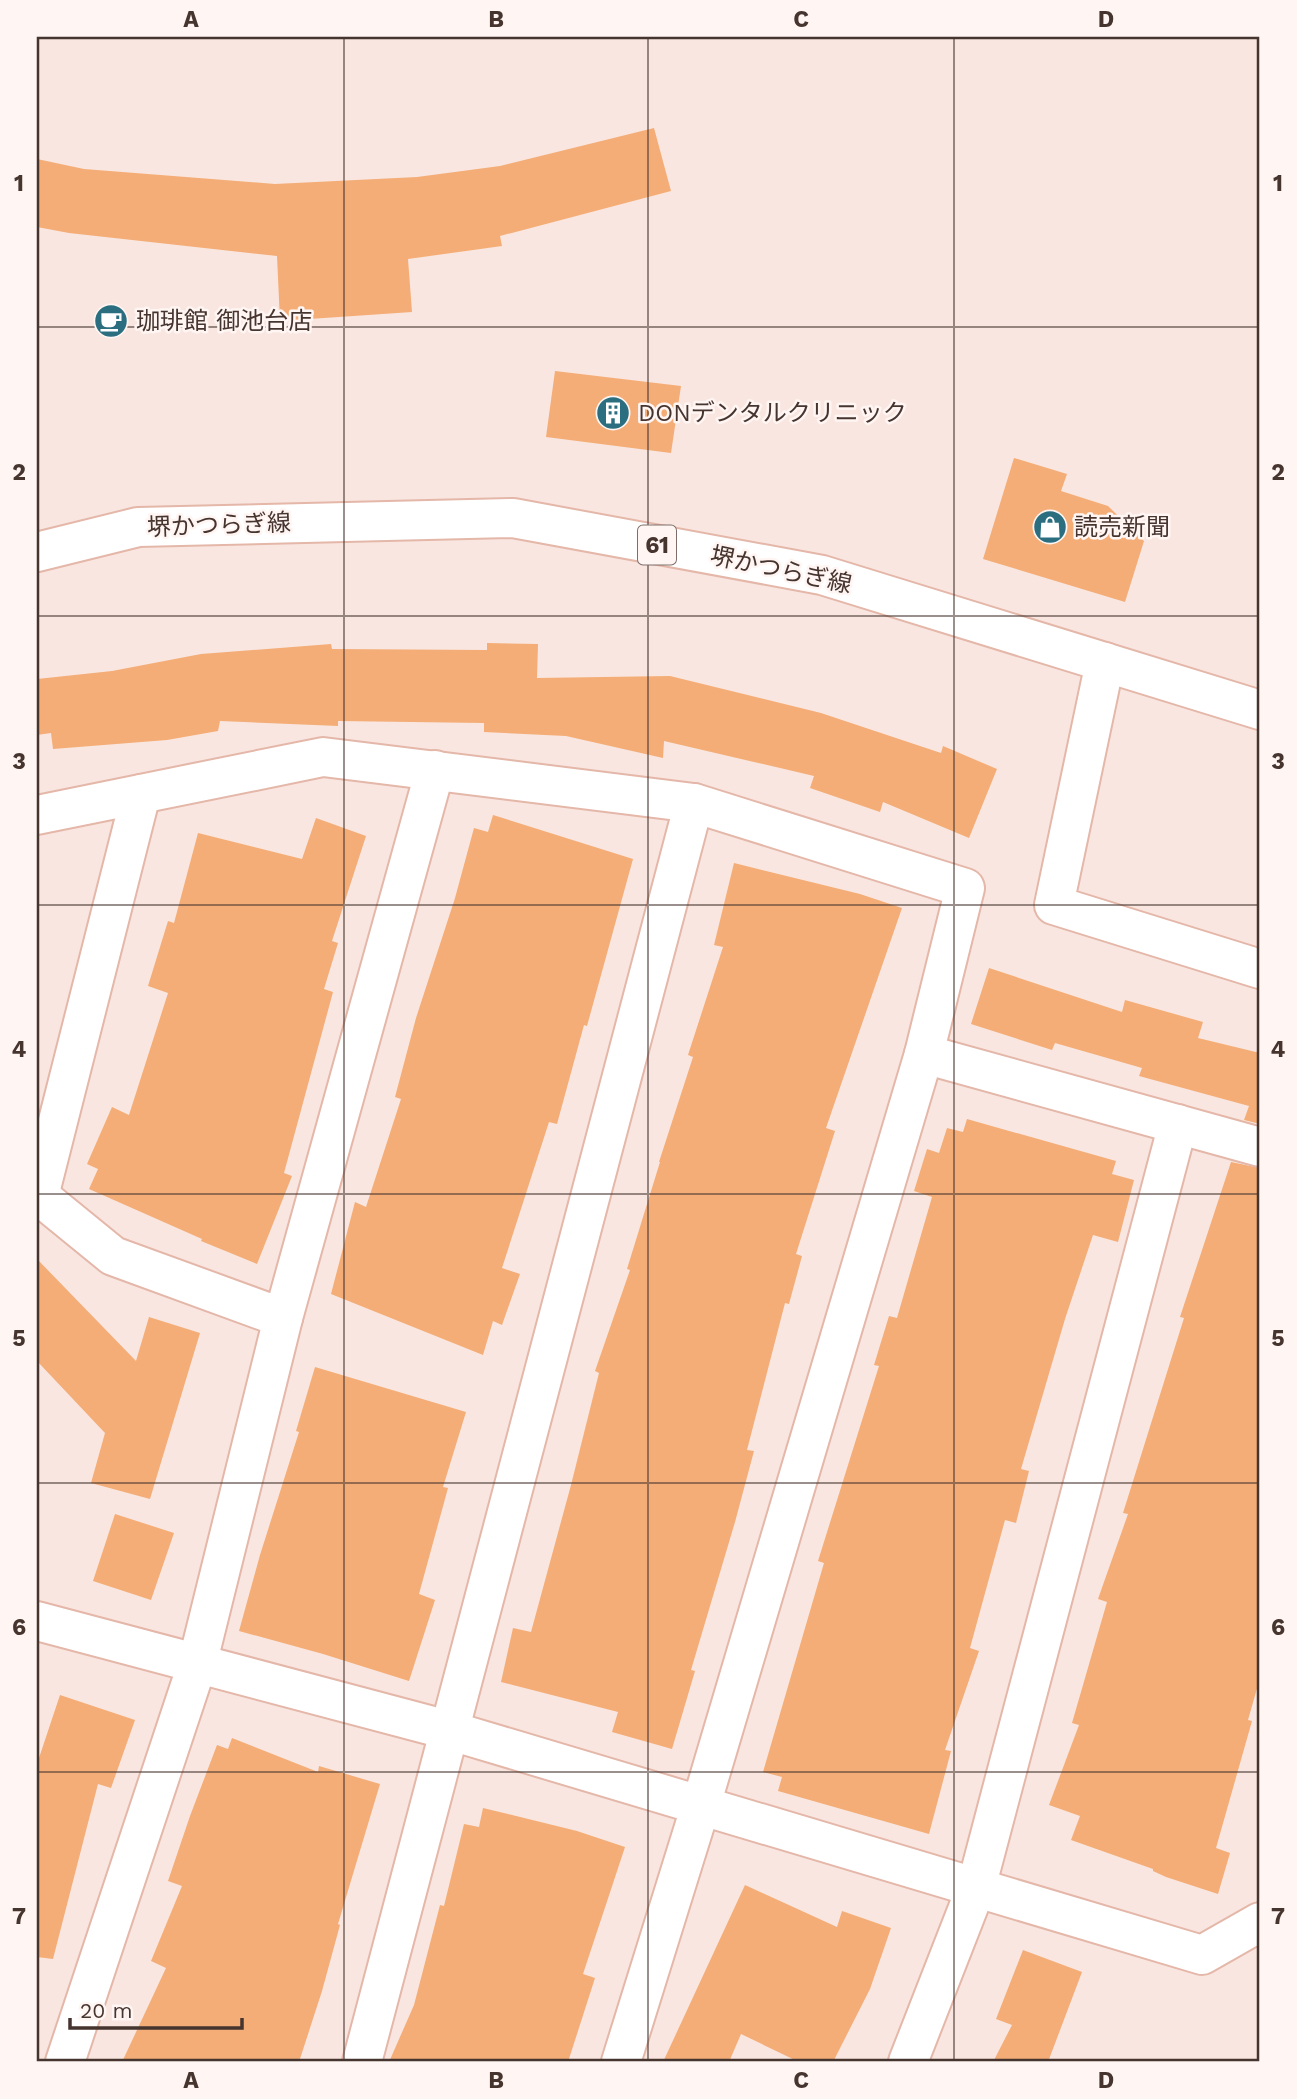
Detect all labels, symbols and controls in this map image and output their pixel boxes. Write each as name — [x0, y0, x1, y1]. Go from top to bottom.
text: A — [183, 6, 199, 33]
text: B — [488, 6, 504, 33]
text: C — [793, 6, 809, 33]
text: D — [1098, 6, 1114, 33]
text: 1 — [14, 170, 24, 197]
text: 1 — [1273, 170, 1283, 197]
cafe icon: 珈琲館 御池台店 — [92, 302, 130, 340]
place label: 珈琲館 御池台店 — [136, 307, 312, 335]
building icon: DONデンタルクリニック — [594, 394, 632, 432]
place label: DONデンタルクリニック — [638, 399, 907, 427]
text: 2 — [12, 459, 26, 486]
text: 2 — [1271, 459, 1285, 486]
street label: 堺かつらぎ線 — [147, 508, 291, 542]
shop icon: 読売新聞 — [1031, 508, 1069, 546]
place label: 読売新聞 — [1074, 513, 1170, 541]
road number: 61 — [638, 526, 676, 565]
street label: 堺かつらぎ線 — [708, 541, 854, 599]
text: 3 — [12, 748, 26, 775]
text: 3 — [1271, 748, 1285, 775]
text: 4 — [12, 1036, 27, 1063]
text: 4 — [1271, 1036, 1286, 1063]
text: 5 — [12, 1325, 26, 1352]
text: 5 — [1271, 1325, 1285, 1352]
text: 6 — [12, 1614, 26, 1641]
text: 6 — [1271, 1614, 1285, 1641]
text: 7 — [12, 1903, 26, 1930]
text: 7 — [1271, 1903, 1285, 1930]
scale bar — [70, 1987, 242, 2031]
text: 20 m — [80, 1998, 132, 2023]
text: A — [183, 2067, 199, 2094]
text: B — [488, 2067, 504, 2094]
text: C — [793, 2067, 809, 2094]
text: D — [1098, 2067, 1114, 2094]

